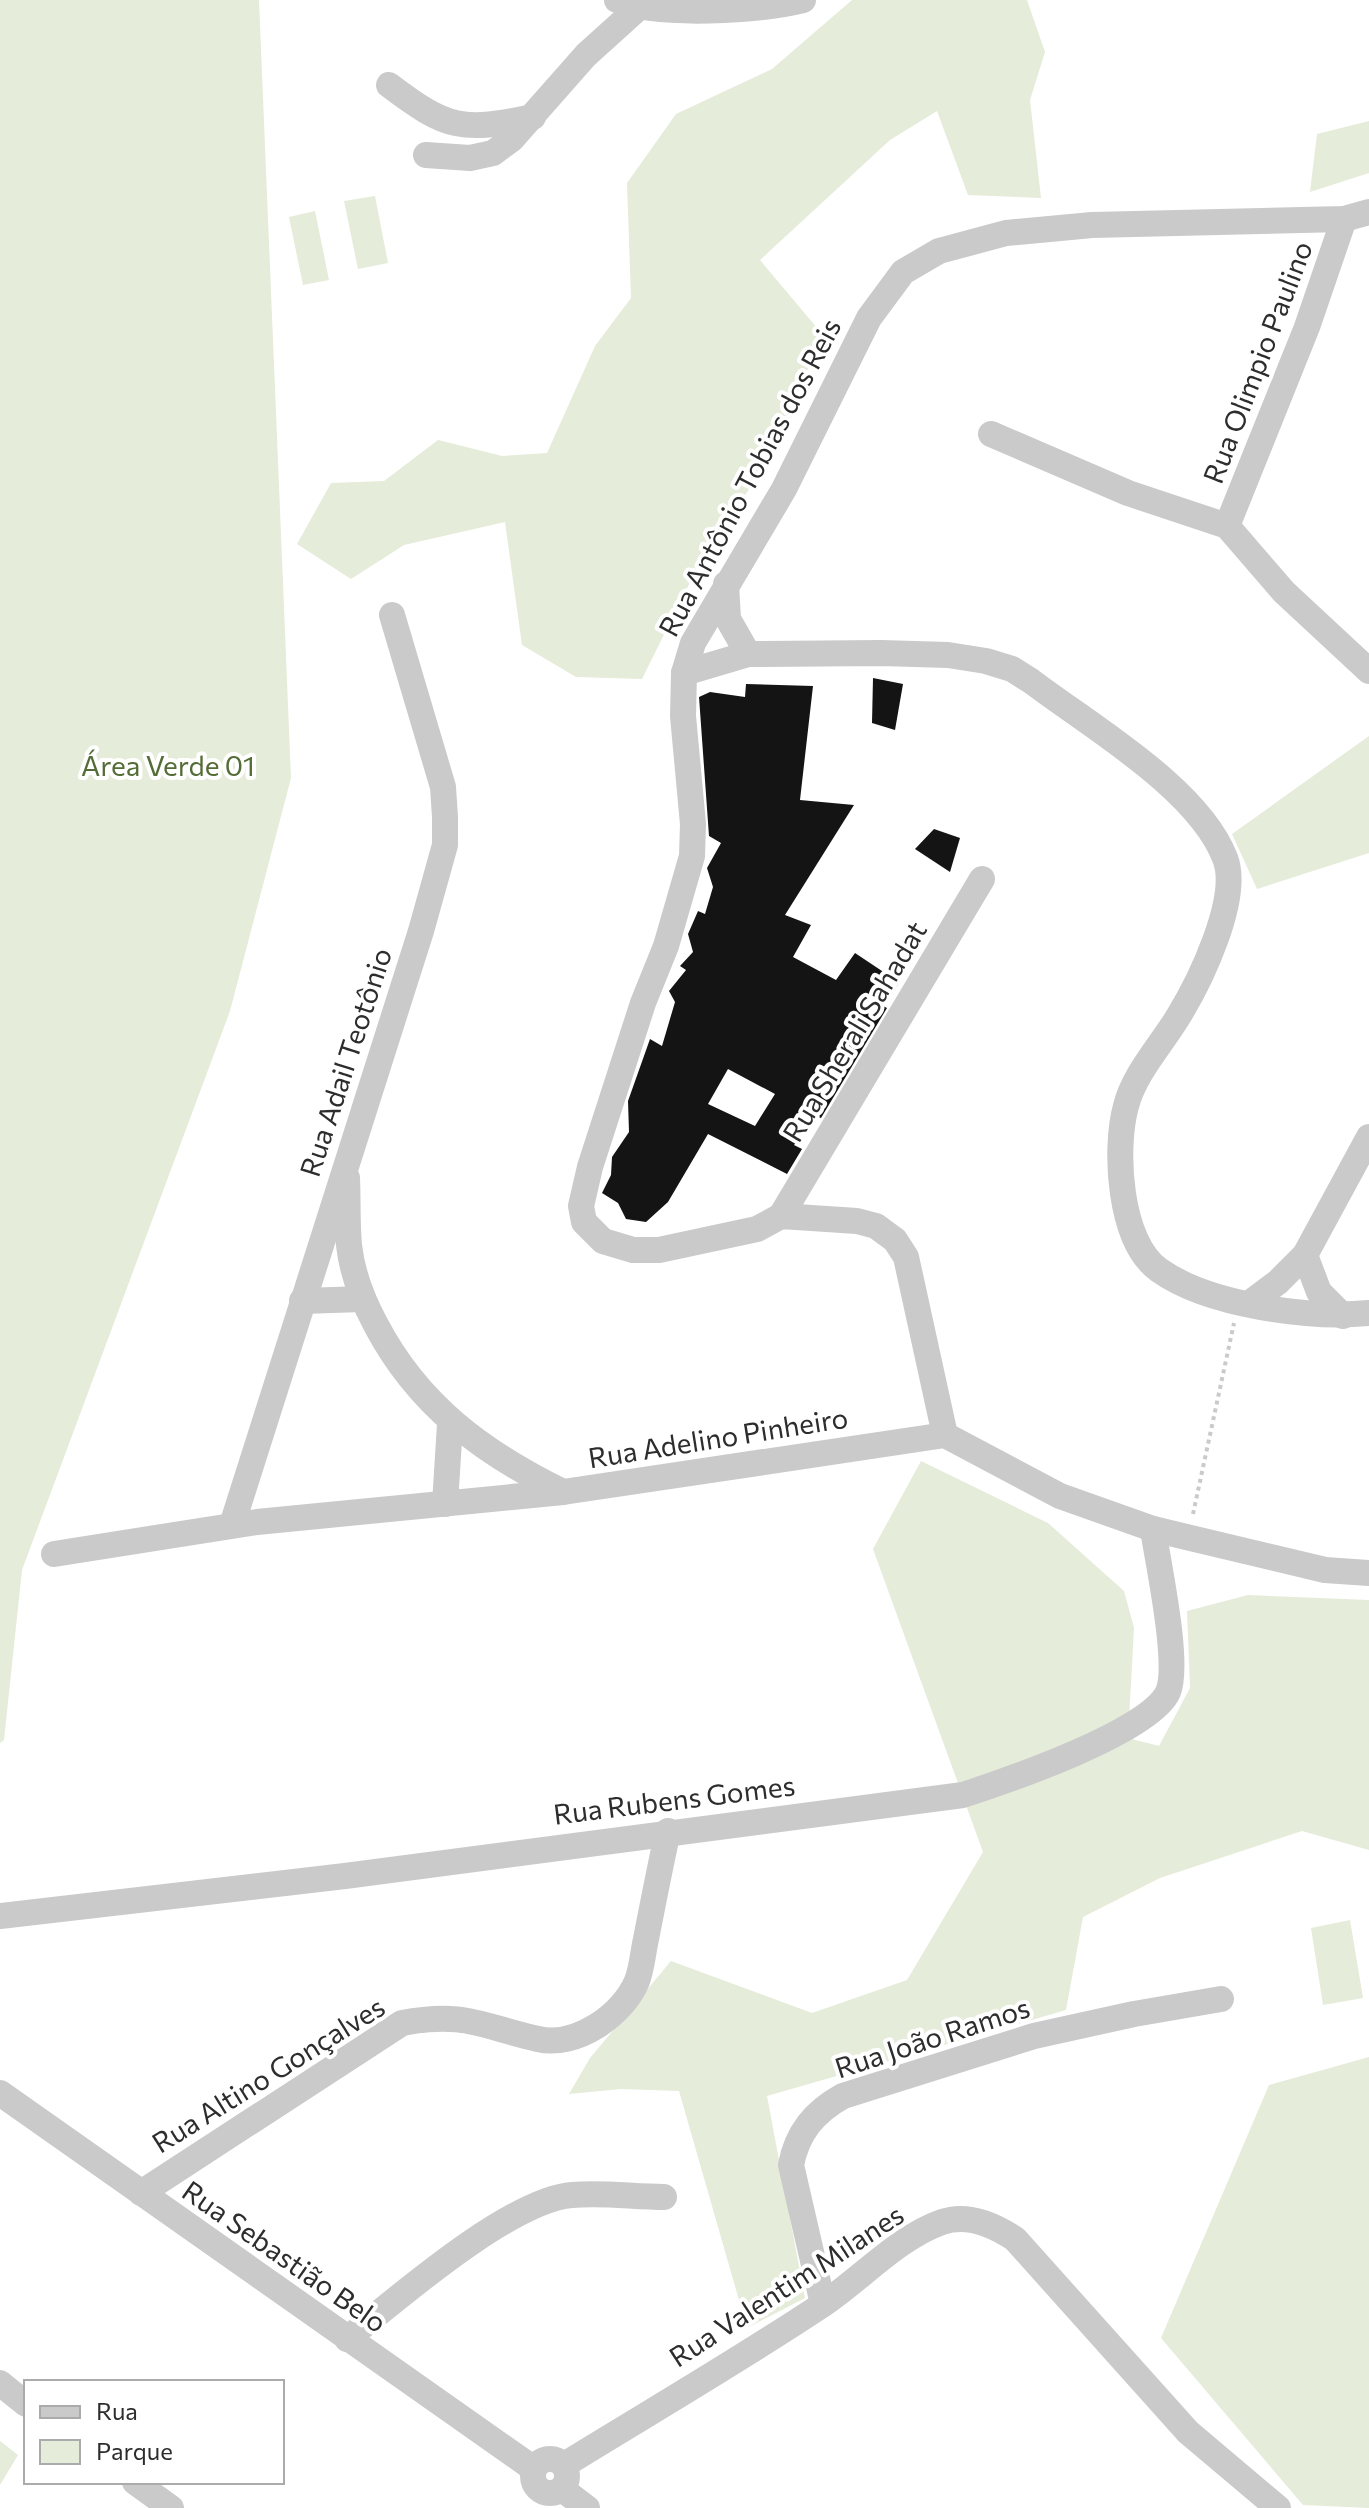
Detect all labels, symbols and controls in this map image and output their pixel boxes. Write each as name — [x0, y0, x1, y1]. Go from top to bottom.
street label: Rua Olimpio Paulino — [1195, 236, 1319, 488]
street label: Rua Antônio Tobias dos Reis — [651, 312, 847, 642]
park label: Área Verde 01 — [81, 748, 255, 782]
street label: Rua Sherali Sahadat — [775, 915, 933, 1147]
street label: Rua Adail Teotônio — [292, 943, 398, 1181]
street label: Rua Adelino Pinheiro — [586, 1400, 850, 1474]
street label: Rua Rubens Gomes — [551, 1767, 797, 1831]
street label: Rua Altino Gonçalves — [145, 1989, 391, 2159]
street label: Rua João Ramos — [830, 1990, 1034, 2084]
street label: Rua Sebastião Belo — [176, 2173, 394, 2339]
street label: Rua Valentim Milanes — [663, 2197, 909, 2373]
legend — [24, 2380, 284, 2484]
text: Rua — [96, 2396, 138, 2425]
text: Parque — [96, 2436, 173, 2465]

